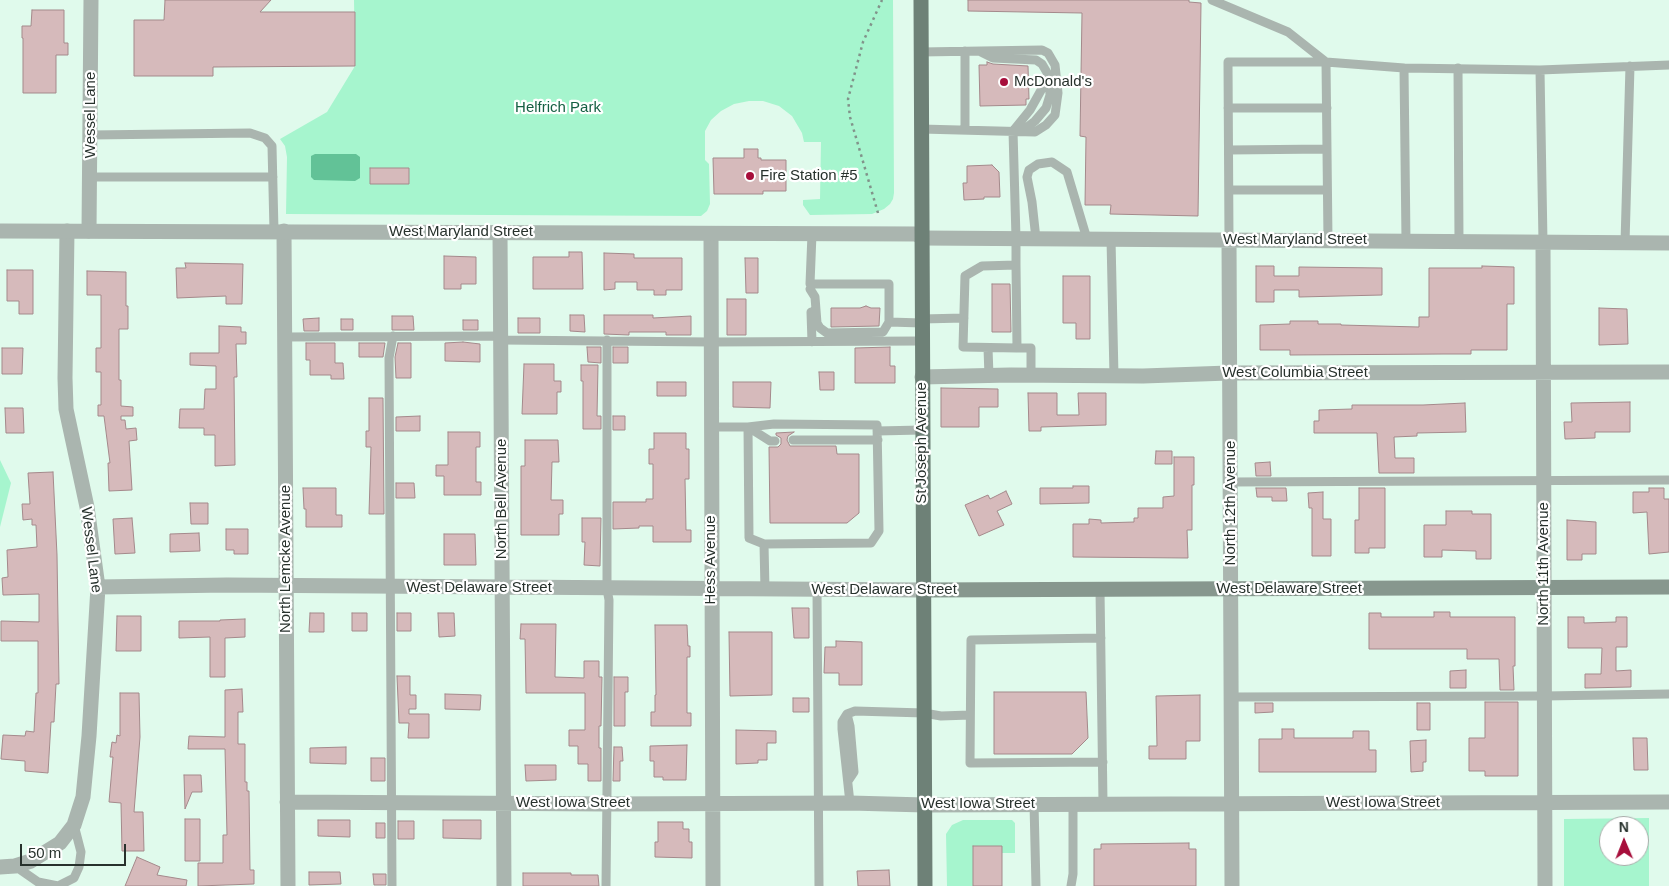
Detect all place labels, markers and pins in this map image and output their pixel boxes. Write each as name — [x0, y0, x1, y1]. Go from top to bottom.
place label: McDonald's — [1014, 73, 1092, 91]
marker: McDonald's — [998, 76, 1010, 88]
place label: Fire Station #5 — [760, 167, 858, 185]
marker: Fire Station #5 — [744, 170, 756, 182]

